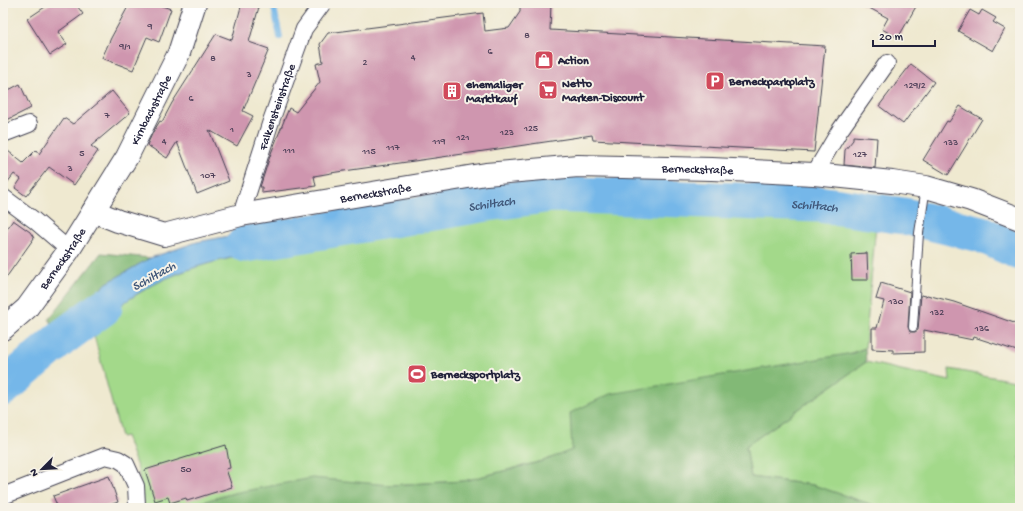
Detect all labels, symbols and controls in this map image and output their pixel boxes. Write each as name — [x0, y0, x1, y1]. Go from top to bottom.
house number: 9 — [146, 21, 153, 33]
scale bar — [873, 22, 935, 48]
house number: 8 — [524, 30, 530, 42]
text: 20 m — [879, 31, 904, 45]
house number: 9/1 — [118, 41, 131, 53]
house number: 6 — [487, 46, 493, 58]
shop icon: Action — [533, 49, 555, 71]
house number: 4 — [411, 52, 416, 64]
house number: 8 — [210, 53, 216, 65]
place label: Action — [557, 55, 589, 69]
house number: 2 — [363, 57, 368, 69]
street label: Falkensteinstraße — [257, 62, 300, 153]
house number: 3 — [245, 69, 252, 81]
parking icon: Berneckparkplatz — [704, 70, 726, 92]
street label: Kirnbachstraße — [129, 73, 176, 148]
place label: Berneckparkplatz — [728, 76, 815, 90]
place label: Netto Marken-Discount — [562, 78, 645, 106]
place label: ehemaliger Marktkauf — [465, 79, 524, 107]
supermarket icon: Netto Marken-Discount — [537, 79, 559, 101]
building icon: ehemaliger Marktkauf — [441, 80, 463, 102]
house number: 129/2 — [903, 80, 926, 92]
house number: 6 — [188, 93, 194, 105]
house number: 7 — [103, 110, 110, 122]
house number: 125 — [523, 123, 538, 135]
house number: 1 — [229, 124, 234, 136]
house number: 123 — [499, 127, 514, 139]
house number: 121 — [456, 132, 469, 144]
house number: 4 — [162, 136, 167, 148]
house number: 119 — [431, 136, 446, 148]
house number: 133 — [943, 137, 958, 149]
house number: 117 — [385, 142, 400, 154]
house number: 111 — [282, 145, 295, 157]
house number: 115 — [361, 146, 376, 158]
house number: 5 — [79, 148, 85, 160]
house number: 127 — [852, 149, 868, 161]
house number: 3 — [66, 163, 73, 175]
street label: Berneckstraße — [661, 163, 735, 179]
house number: 107 — [200, 170, 216, 182]
street label: Berneckstraße — [338, 182, 413, 207]
water label: Schiltach — [467, 194, 517, 216]
water label: Schiltach — [791, 198, 840, 217]
street label: Berneckstraße — [37, 225, 90, 294]
water label: Schiltach — [130, 259, 179, 295]
house number: 130 — [888, 296, 904, 308]
house number: 132 — [929, 307, 944, 319]
house number: 136 — [974, 323, 990, 335]
sports icon: Bernecksportplatz — [406, 363, 428, 385]
place label: Bernecksportplatz — [430, 369, 521, 383]
north arrow — [22, 449, 62, 489]
house number: 50 — [181, 464, 192, 476]
text: N — [28, 467, 42, 478]

